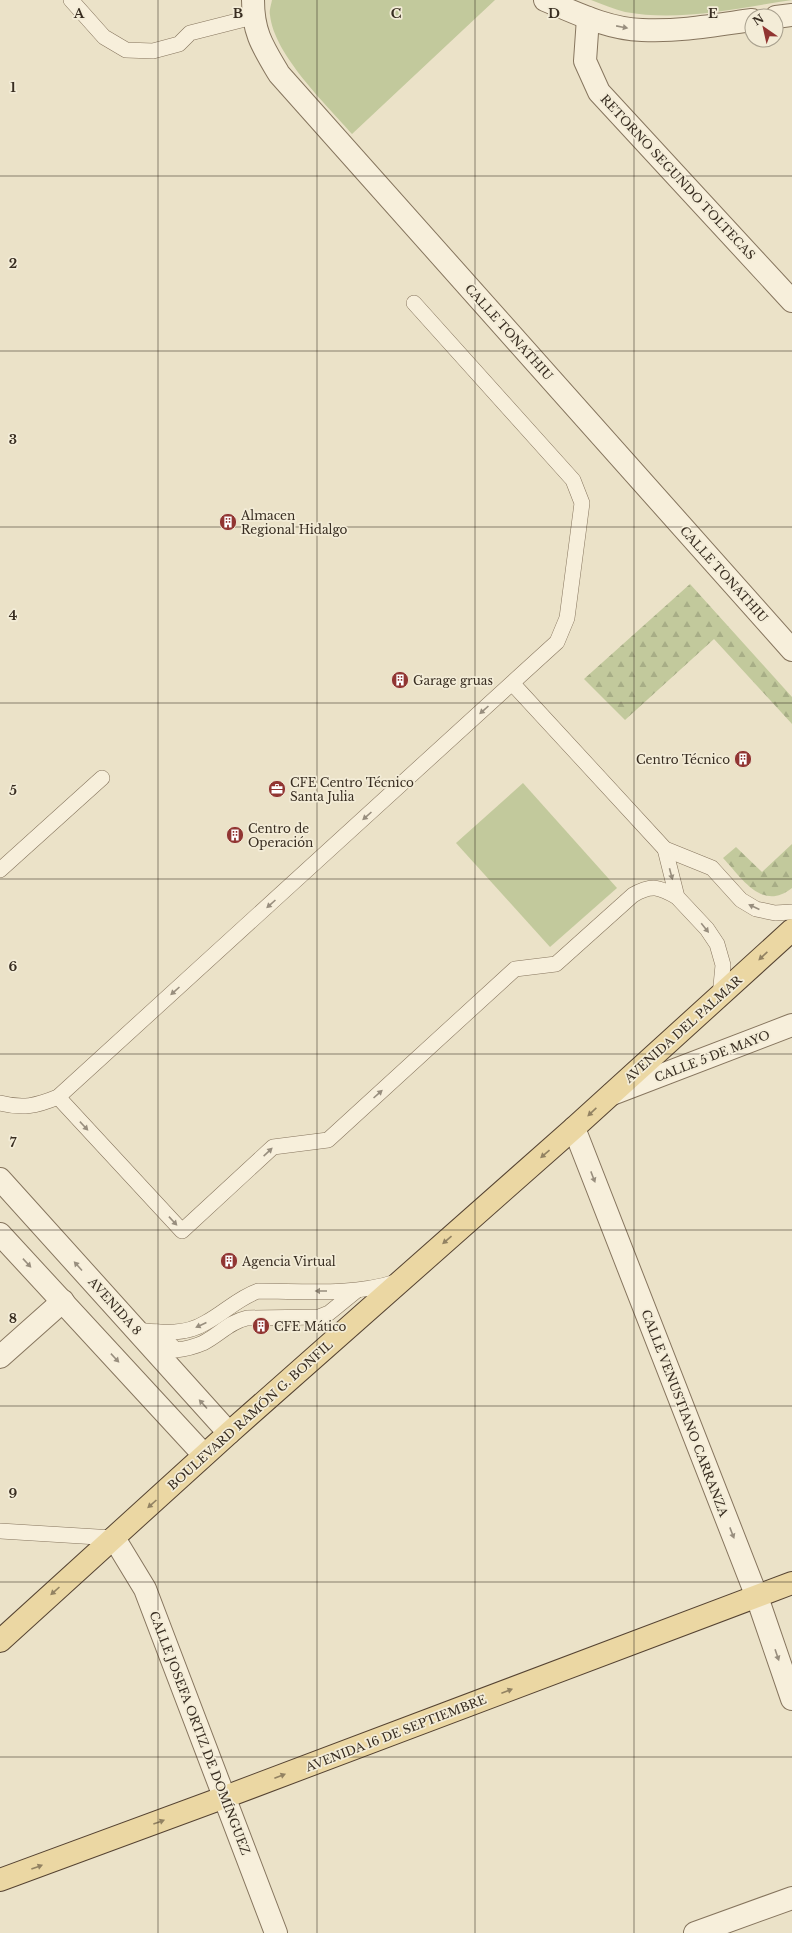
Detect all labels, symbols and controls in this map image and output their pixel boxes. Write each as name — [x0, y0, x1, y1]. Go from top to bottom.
text: A — [73, 5, 85, 22]
text: B — [233, 5, 243, 22]
text: C — [391, 5, 402, 22]
text: D — [548, 5, 560, 22]
text: E — [708, 5, 718, 22]
north arrow — [744, 8, 784, 48]
text: N — [750, 11, 767, 28]
one-way arrow — [615, 24, 628, 30]
text: 1 — [10, 79, 16, 96]
street label: RETORNO SEGUNDO TOLTECAS — [597, 91, 759, 263]
text: 2 — [9, 255, 17, 272]
street label: CALLE TONATHIU — [462, 281, 556, 383]
text: 3 — [9, 431, 17, 448]
place label: Almacen Regional Hidalgo — [240, 508, 348, 537]
building icon: Almacen Regional Hidalgo — [218, 512, 238, 532]
street label: CALLE TONATHIU — [677, 523, 771, 625]
text: 4 — [9, 607, 18, 624]
building icon: Garage gruas — [390, 670, 410, 690]
place label: Garage gruas — [413, 673, 493, 688]
one-way arrow — [480, 705, 489, 714]
building icon: Centro Técnico — [733, 749, 753, 769]
place label: Centro Técnico — [636, 752, 730, 767]
place label: CFE Centro Técnico Santa Julia — [290, 775, 414, 804]
office icon: CFE Centro Técnico Santa Julia — [267, 779, 287, 799]
text: 5 — [9, 782, 17, 799]
one-way arrow — [362, 812, 373, 821]
place label: Centro de Operación — [248, 821, 313, 850]
building icon: Centro de Operación — [225, 825, 245, 845]
one-way arrow — [669, 868, 675, 880]
one-way arrow — [266, 899, 276, 908]
one-way arrow — [748, 904, 760, 910]
one-way arrow — [701, 922, 710, 933]
one-way arrow — [758, 952, 768, 961]
text: 6 — [9, 958, 18, 975]
street label: AVENIDA DEL PALMAR — [620, 972, 745, 1086]
one-way arrow — [170, 986, 180, 996]
street label: CALLE 5 DE MAYO — [652, 1027, 772, 1085]
one-way arrow — [373, 1090, 382, 1099]
one-way arrow — [587, 1107, 597, 1116]
one-way arrow — [80, 1121, 89, 1131]
text: 7 — [10, 1134, 17, 1151]
one-way arrow — [263, 1148, 273, 1157]
one-way arrow — [540, 1149, 549, 1158]
one-way arrow — [591, 1172, 597, 1184]
one-way arrow — [168, 1216, 178, 1226]
one-way arrow — [443, 1235, 452, 1244]
building icon: Agencia Virtual — [219, 1251, 239, 1271]
place label: Agencia Virtual — [241, 1254, 336, 1269]
one-way arrow — [22, 1258, 32, 1268]
one-way arrow — [74, 1261, 83, 1271]
street label: AVENIDA 8 — [85, 1273, 145, 1338]
one-way arrow — [314, 1288, 327, 1294]
street label: CALLE VENUSTIANO CARRANZA — [638, 1307, 732, 1519]
text: 8 — [9, 1310, 17, 1327]
building icon: CFE Mático — [251, 1316, 271, 1336]
place label: CFE Mático — [274, 1319, 347, 1334]
one-way arrow — [196, 1322, 207, 1328]
street label: BOULEVARD RAMÓN G. BONFIL — [164, 1336, 336, 1493]
one-way arrow — [110, 1353, 120, 1363]
one-way arrow — [198, 1399, 208, 1409]
text: 9 — [9, 1485, 18, 1502]
one-way arrow — [147, 1499, 157, 1508]
one-way arrow — [730, 1528, 736, 1540]
one-way arrow — [51, 1586, 60, 1595]
street label: CALLE JOSEFA ORTIZ DE DOMÍNGUEZ — [146, 1609, 255, 1857]
one-way arrow — [774, 1650, 780, 1662]
one-way arrow — [501, 1687, 513, 1693]
street label: AVENIDA 16 DE SEPTIEMBRE — [303, 1691, 489, 1775]
one-way arrow — [275, 1773, 287, 1779]
one-way arrow — [153, 1818, 165, 1824]
one-way arrow — [31, 1863, 43, 1869]

